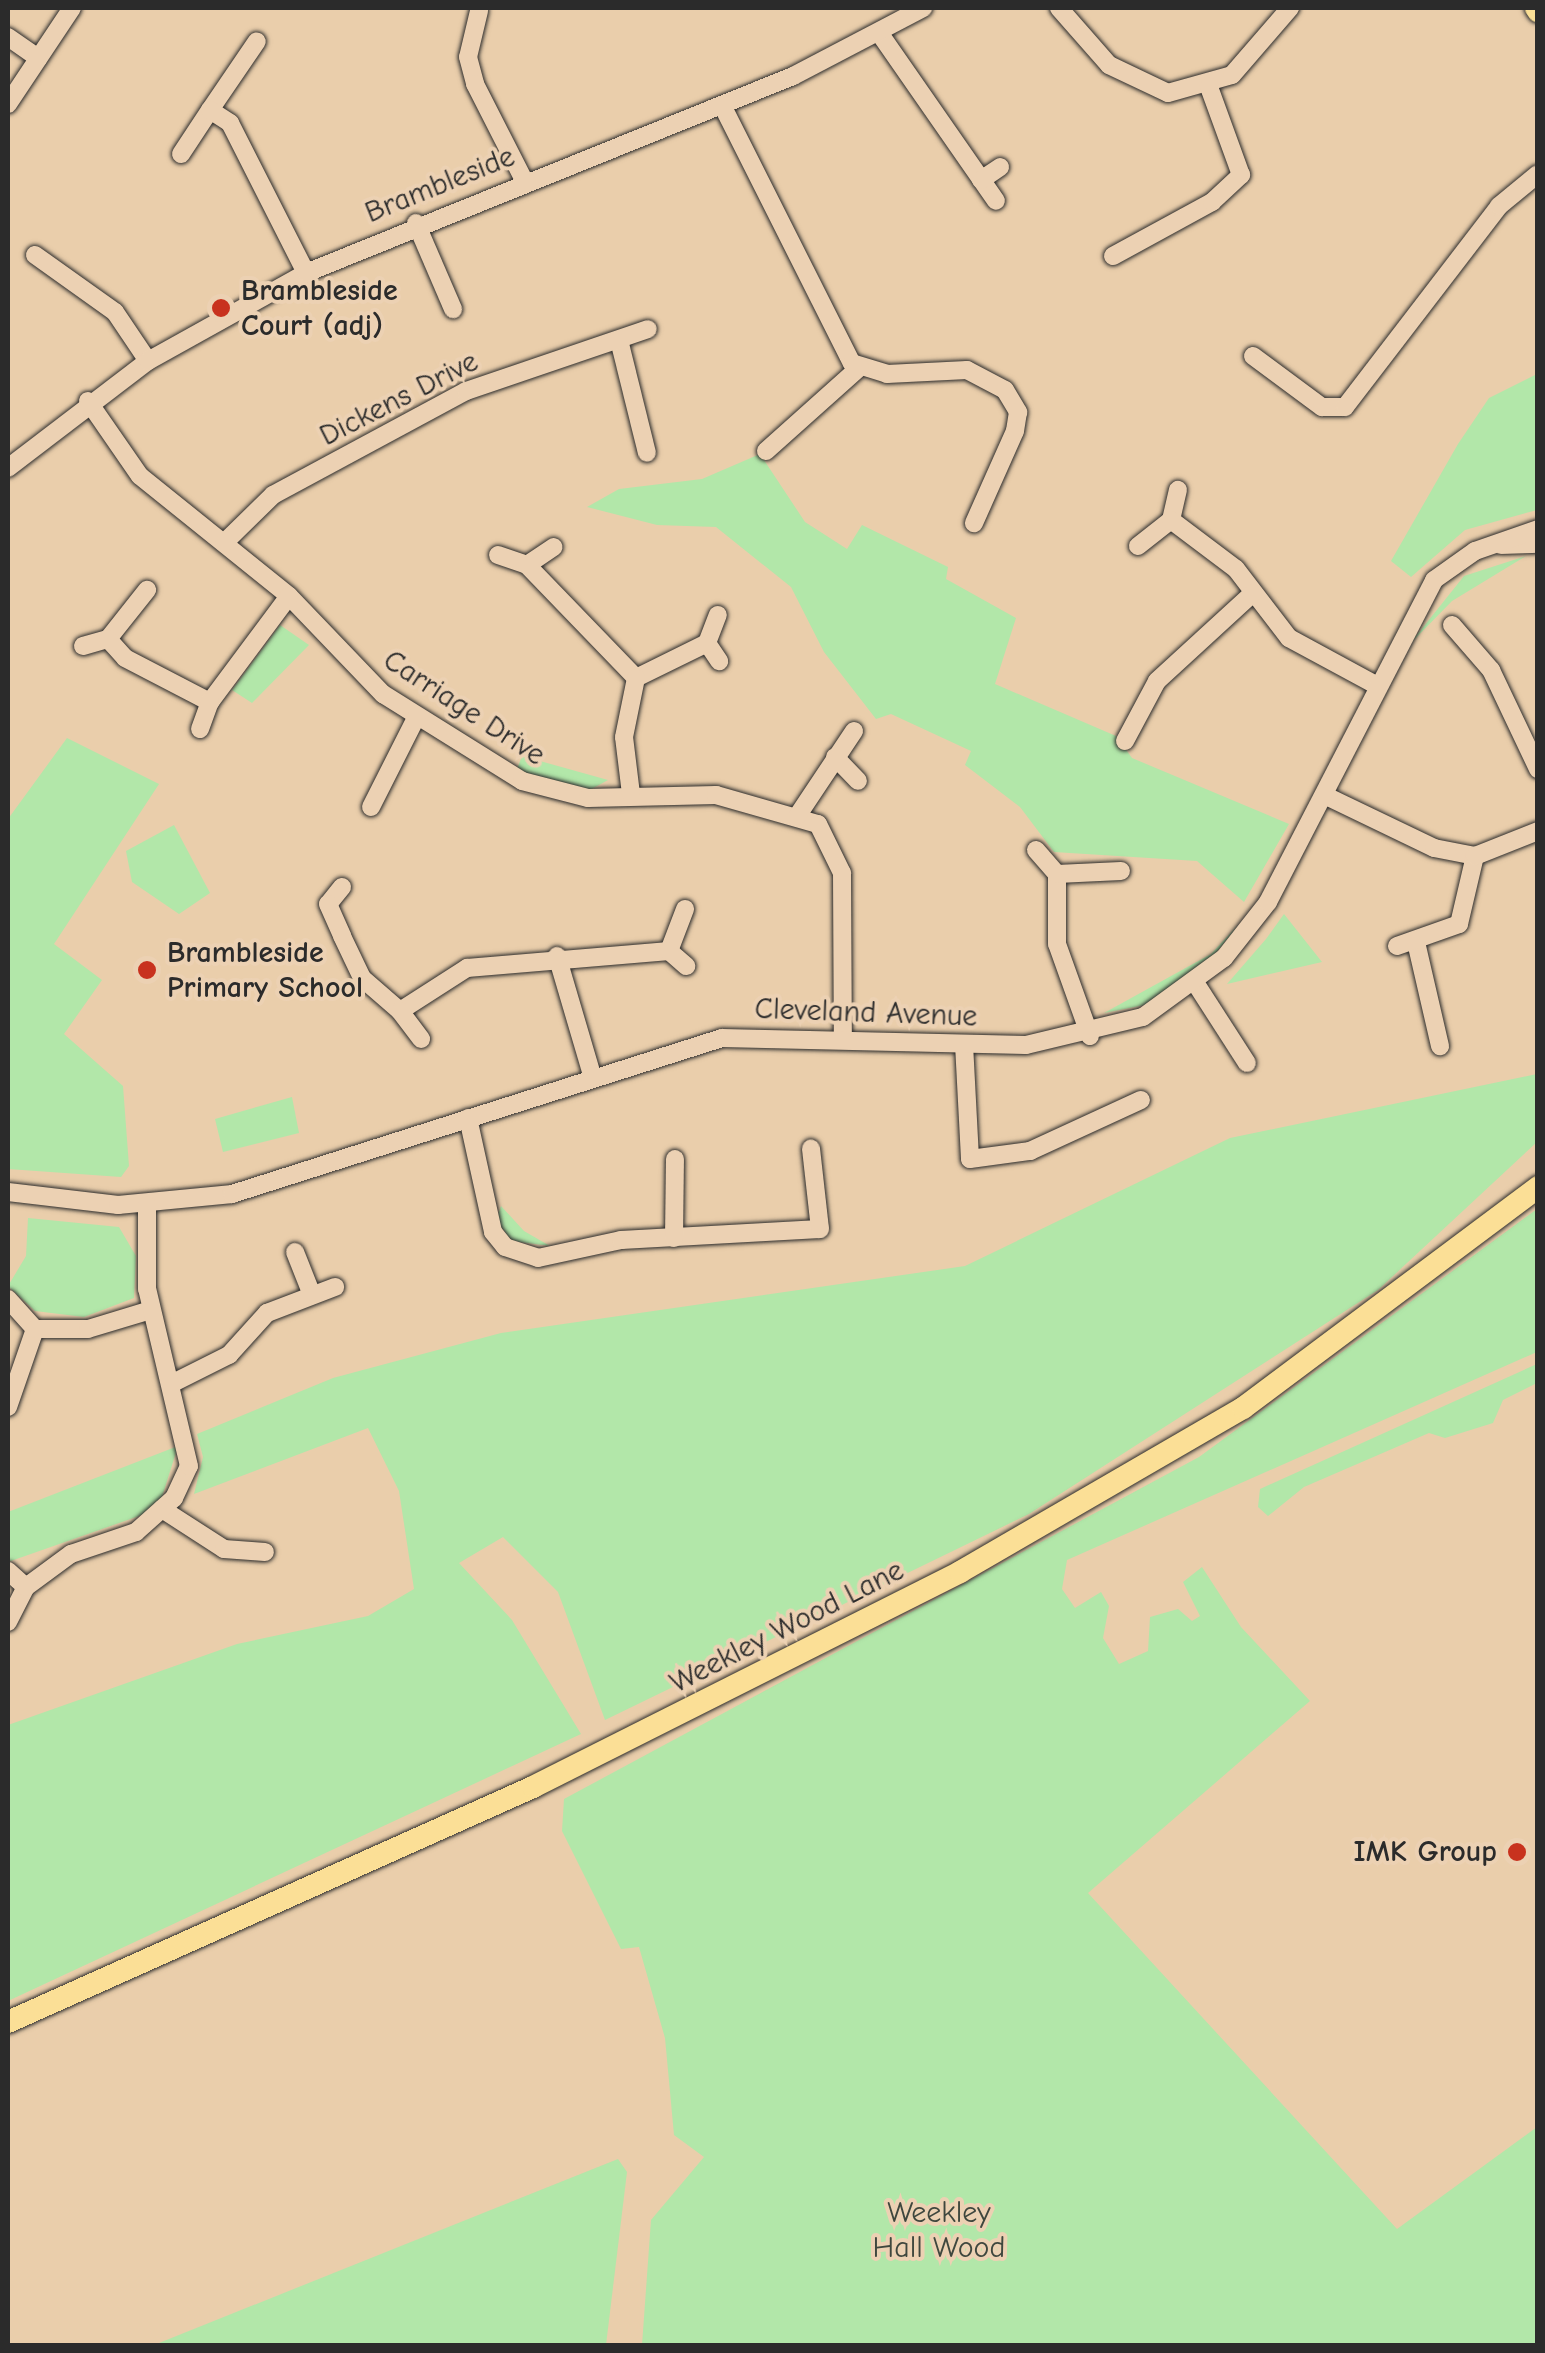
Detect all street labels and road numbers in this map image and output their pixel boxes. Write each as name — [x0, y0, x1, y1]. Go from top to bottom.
street label: Brambleside — [360, 139, 520, 231]
street label: Dickens Drive — [314, 344, 484, 454]
street label: Carriage Drive — [376, 642, 552, 774]
street label: Cleveland Avenue — [754, 991, 978, 1035]
street label: Weekley Wood Lane — [664, 1552, 910, 1702]

